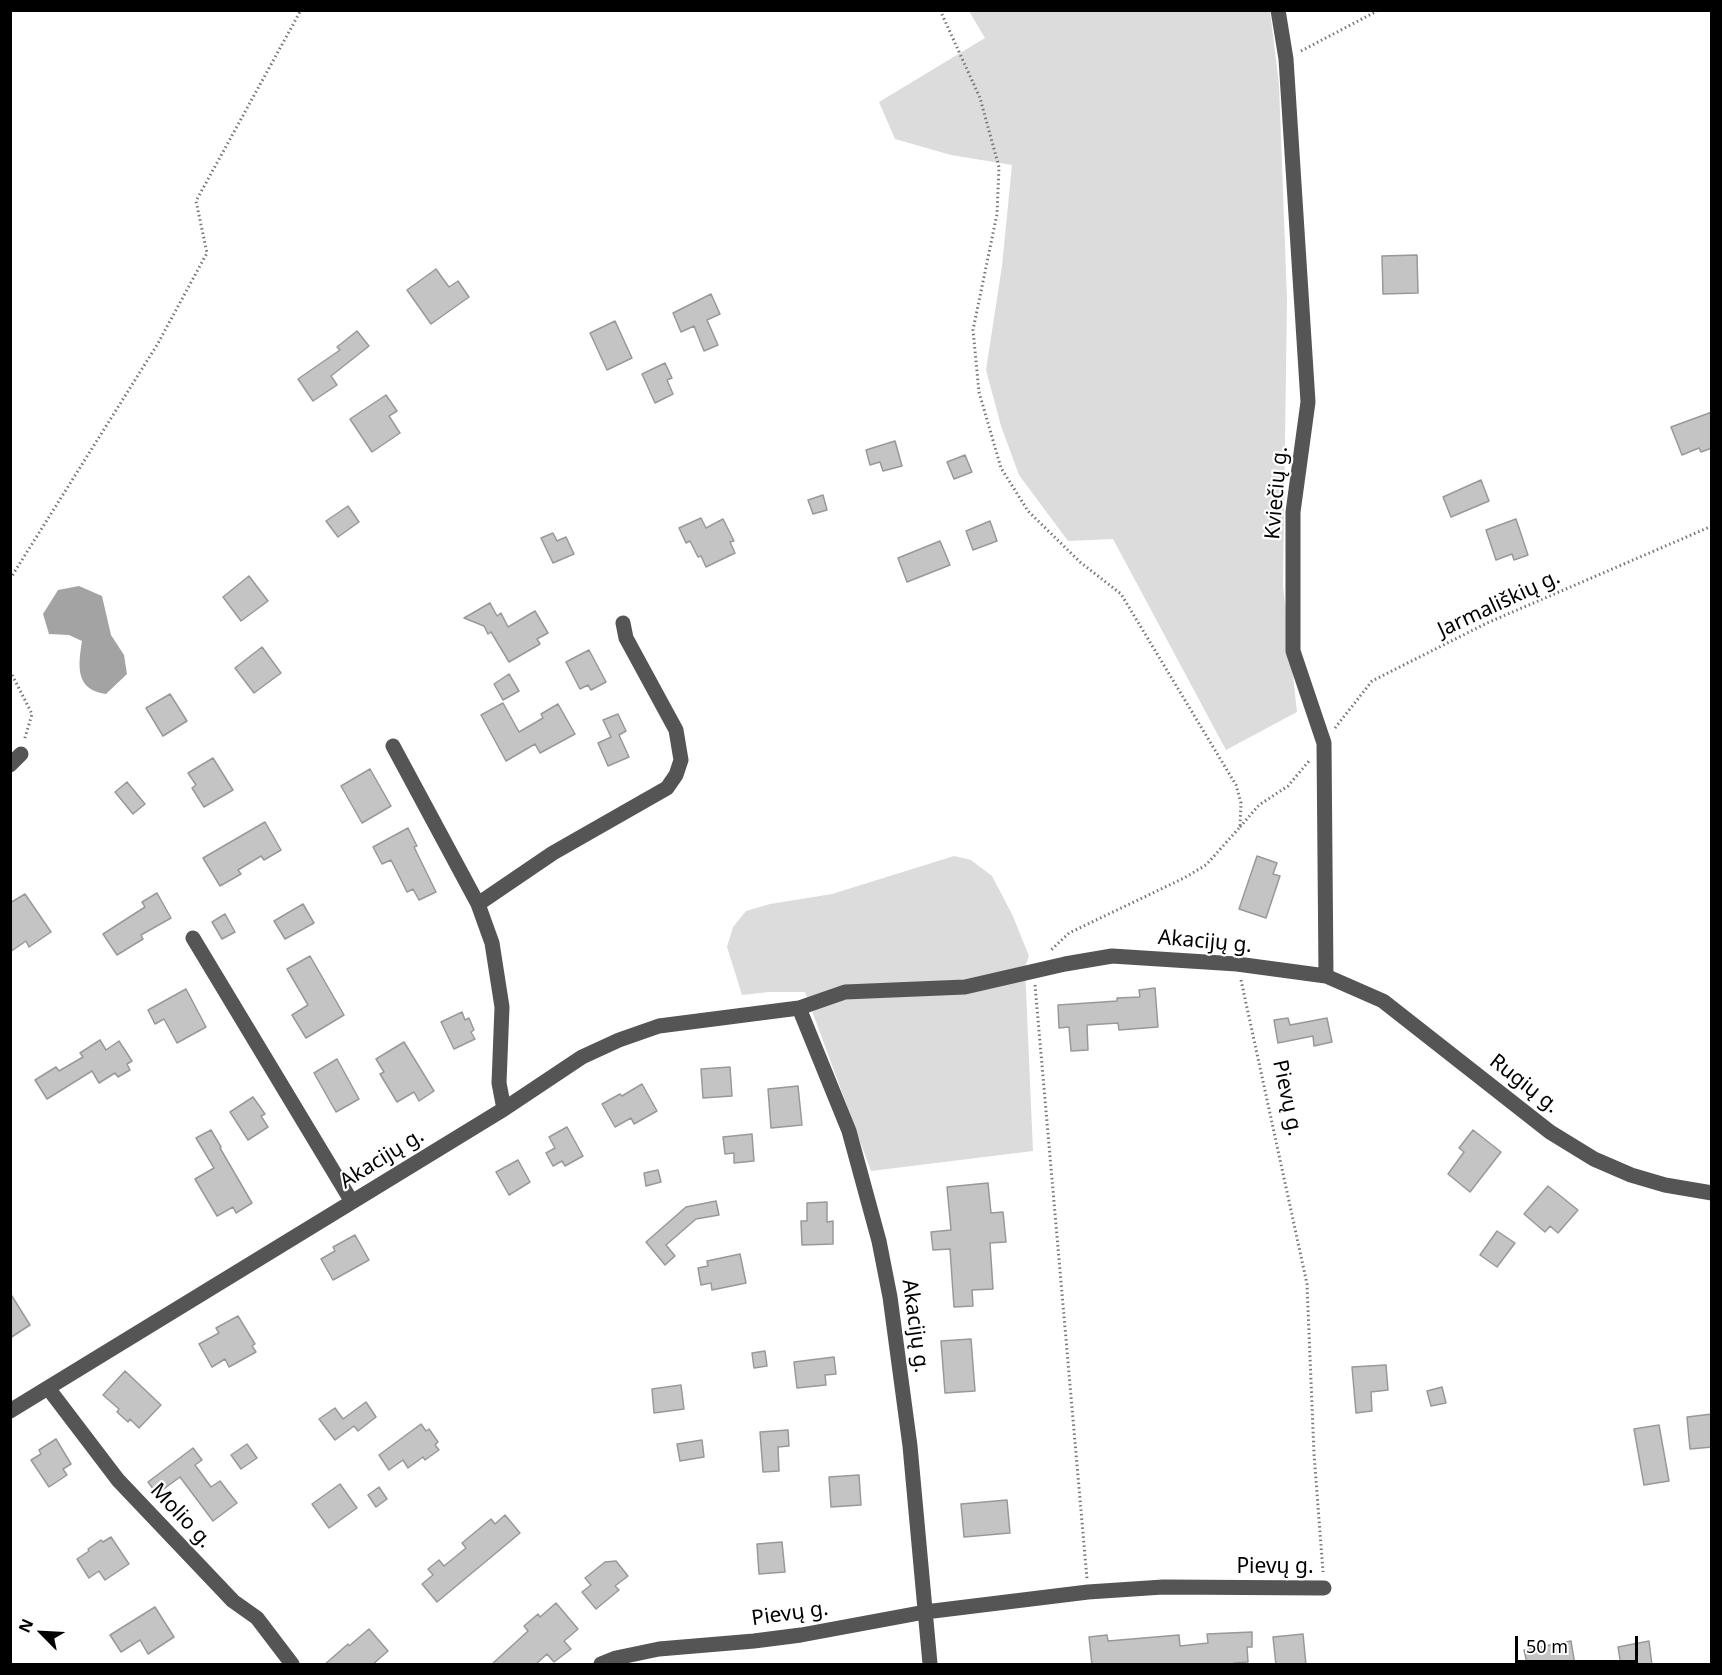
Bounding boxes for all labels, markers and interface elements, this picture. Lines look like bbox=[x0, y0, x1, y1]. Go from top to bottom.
street label: Kviečių g. bbox=[1260, 445, 1294, 541]
street label: Jarmališkių g. bbox=[1434, 565, 1564, 643]
street label: Akacijų g. bbox=[1157, 925, 1253, 959]
street label: Rugių g. bbox=[1484, 1049, 1564, 1119]
street label: Pievų g. bbox=[1267, 1058, 1307, 1138]
street label: Akacijų g. bbox=[335, 1123, 429, 1195]
street label: Akacijų g. bbox=[896, 1278, 934, 1374]
street label: Molio g. bbox=[145, 1478, 217, 1554]
street label: Pievų g. bbox=[1236, 1554, 1314, 1580]
street label: Pievų g. bbox=[750, 1596, 830, 1632]
north arrow bbox=[12, 1603, 72, 1663]
text: N bbox=[13, 1615, 38, 1636]
scale bar bbox=[1518, 1624, 1641, 1662]
text: 50 m bbox=[1526, 1634, 1568, 1658]

